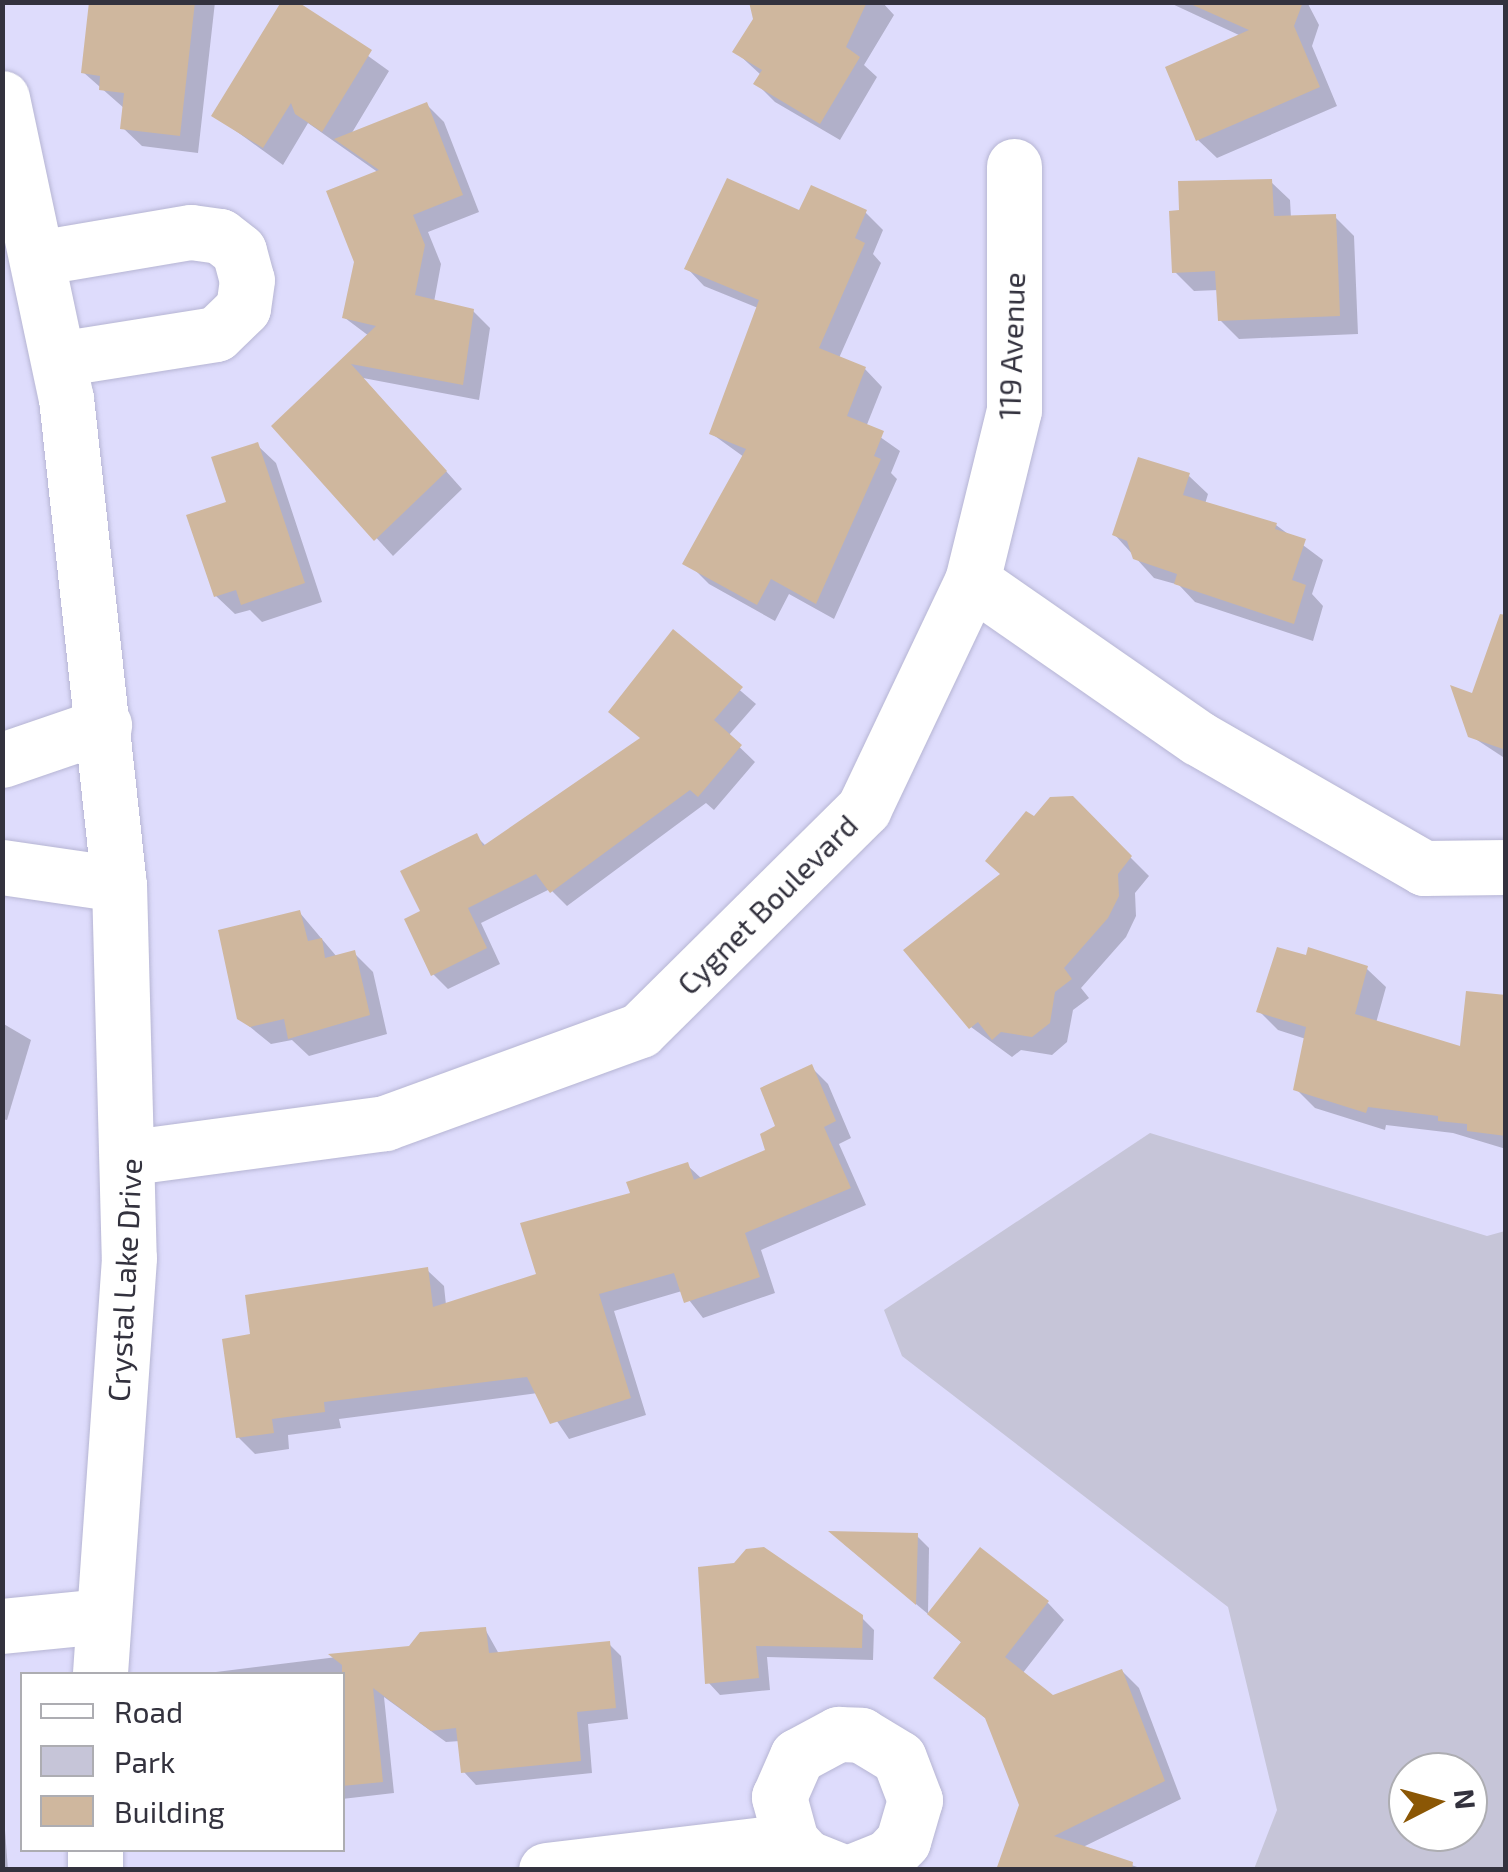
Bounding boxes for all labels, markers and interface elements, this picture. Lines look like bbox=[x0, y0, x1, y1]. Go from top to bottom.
street label: 119 Avenue bbox=[990, 271, 1032, 421]
street label: Cygnet Boulevard bbox=[670, 807, 864, 1001]
street label: Crystal Lake Drive bbox=[100, 1157, 148, 1403]
legend bbox=[20, 1672, 345, 1852]
text: Road bbox=[114, 1693, 183, 1729]
text: Park bbox=[114, 1743, 175, 1779]
north arrow bbox=[1388, 1752, 1488, 1852]
text: N bbox=[1448, 1787, 1484, 1811]
text: Building bbox=[114, 1793, 225, 1829]

